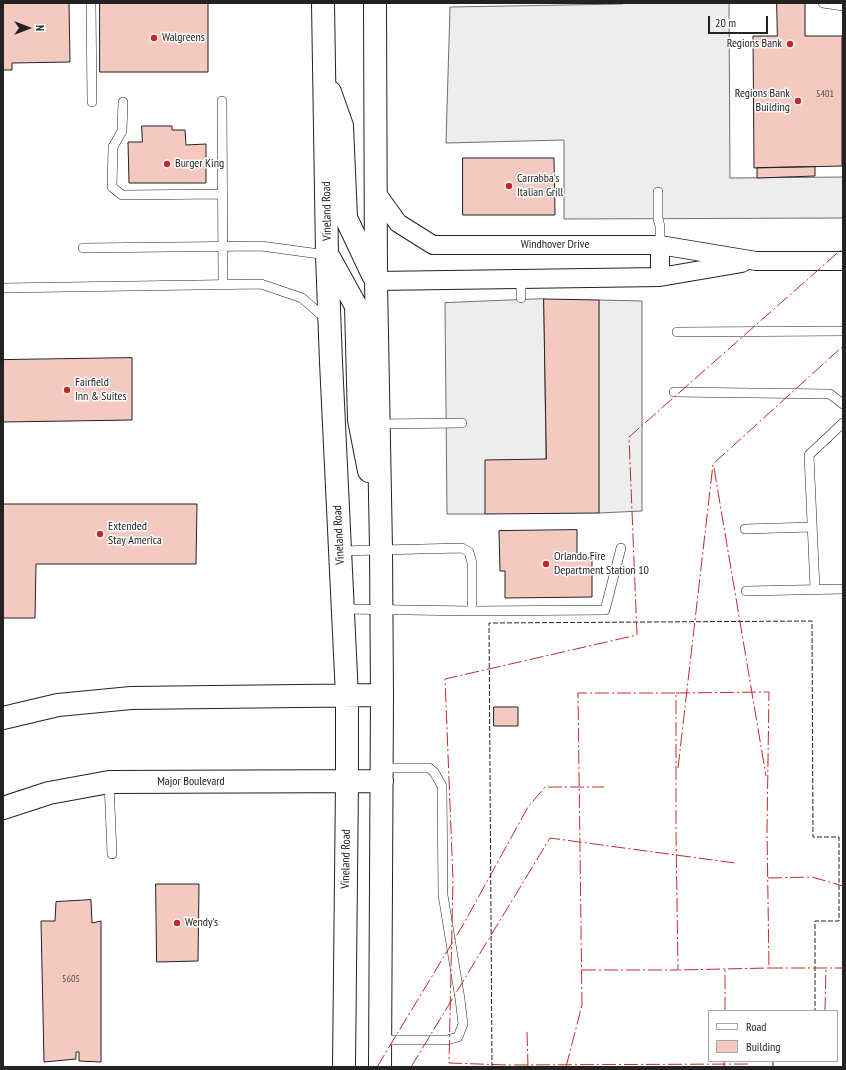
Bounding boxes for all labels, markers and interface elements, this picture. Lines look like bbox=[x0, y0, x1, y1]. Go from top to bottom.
north arrow bbox=[8, 8, 48, 48]
scale bar bbox=[710, 8, 770, 34]
text: 20 m bbox=[715, 15, 736, 30]
text: N bbox=[33, 25, 47, 31]
place label: Walgreens bbox=[162, 31, 205, 45]
marker: Walgreens bbox=[149, 33, 159, 43]
place label: Regions Bank bbox=[727, 37, 782, 51]
marker: Regions Bank bbox=[785, 39, 795, 49]
place label: Regions Bank Building bbox=[735, 87, 790, 115]
house number: 5401 bbox=[816, 88, 834, 100]
marker: Regions Bank Building bbox=[793, 96, 803, 106]
place label: Burger King bbox=[175, 157, 224, 171]
marker: Burger King bbox=[162, 159, 172, 169]
place label: Carrabba's Italian Grill bbox=[517, 172, 563, 200]
street label: Vineland Road bbox=[319, 181, 335, 241]
marker: Carrabba's Italian Grill bbox=[504, 181, 514, 191]
street label: Windhover Drive bbox=[521, 238, 589, 252]
place label: Fairfield Inn & Suites bbox=[75, 376, 126, 404]
marker: Fairfield Inn & Suites bbox=[62, 385, 72, 395]
street label: Vineland Road bbox=[330, 505, 348, 565]
place label: Extended Stay America bbox=[108, 520, 162, 548]
marker: Extended Stay America bbox=[95, 529, 105, 539]
place label: Orlando Fire Department Station 10 bbox=[554, 550, 649, 578]
marker: Orlando Fire Department Station 10 bbox=[541, 559, 551, 569]
street label: Major Boulevard bbox=[157, 775, 225, 789]
street label: Vineland Road bbox=[338, 829, 354, 889]
place label: Wendy's bbox=[185, 916, 218, 930]
marker: Wendy's bbox=[172, 918, 182, 928]
house number: 5605 bbox=[62, 973, 80, 985]
legend bbox=[708, 1010, 838, 1062]
text: Road bbox=[746, 1019, 766, 1034]
text: Building bbox=[746, 1039, 781, 1054]

